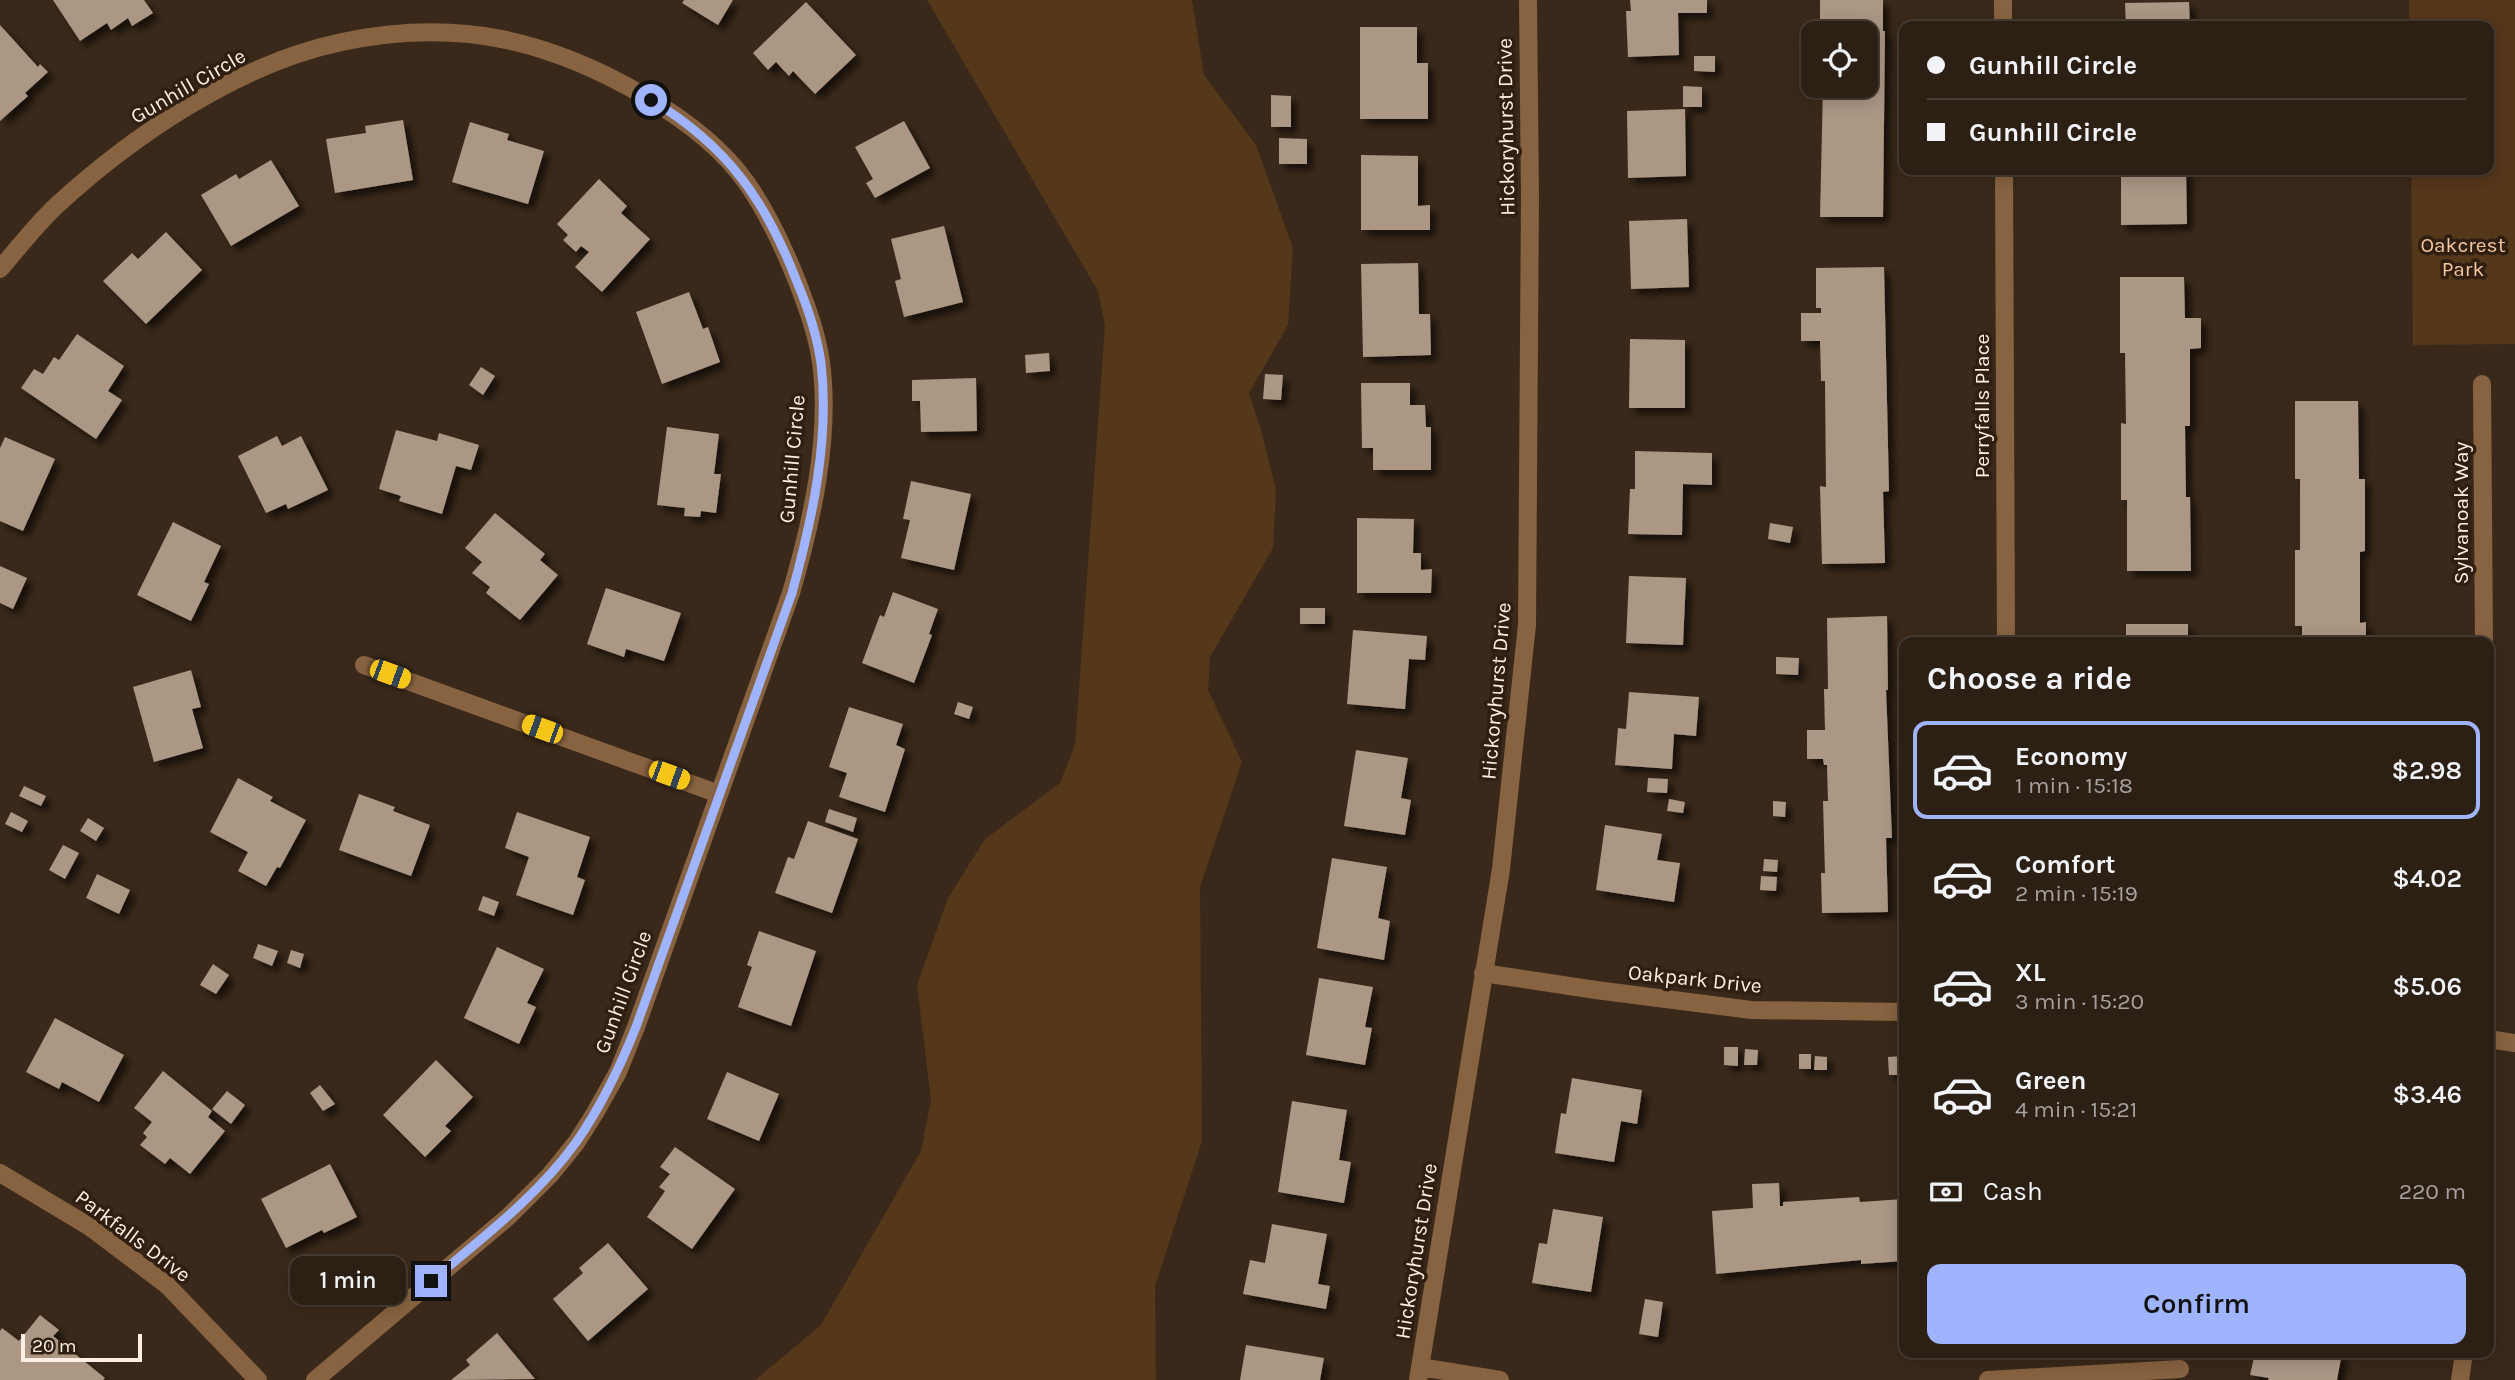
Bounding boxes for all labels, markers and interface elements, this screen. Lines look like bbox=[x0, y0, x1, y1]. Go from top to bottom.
map controls bbox=[1801, 21, 1878, 98]
button: locate bbox=[1801, 21, 1878, 98]
street label: Hickoryhurst Drive bbox=[1492, 38, 1520, 216]
street label: Gunhill Circle bbox=[126, 43, 250, 129]
text: Gunhill Circle bbox=[1969, 50, 2137, 81]
route start bbox=[635, 84, 667, 116]
text: Gunhill Circle bbox=[1969, 117, 2137, 148]
park label: Oakcrest Park bbox=[2420, 233, 2506, 281]
street label: Perryfalls Place bbox=[1970, 334, 1994, 478]
street label: Gunhill Circle bbox=[774, 394, 810, 524]
street label: Sylvanoak Way bbox=[2449, 442, 2473, 584]
street label: Hickoryhurst Drive bbox=[1476, 601, 1516, 781]
car bbox=[367, 657, 414, 691]
text: Choose a ride bbox=[1927, 660, 2132, 697]
car bbox=[519, 712, 566, 746]
icon: car bbox=[1931, 739, 1994, 802]
text: Economy bbox=[2015, 741, 2127, 772]
text: $2.98 bbox=[2391, 755, 2462, 786]
car bbox=[646, 758, 693, 792]
text: 1 min · 15:18 bbox=[2015, 772, 2133, 799]
icon: car bbox=[1931, 847, 1994, 910]
text: Comfort bbox=[2015, 849, 2116, 880]
text: $4.02 bbox=[2392, 863, 2462, 894]
text: 2 min · 15:19 bbox=[2015, 880, 2138, 907]
street label: Gunhill Circle bbox=[590, 927, 656, 1057]
icon: car bbox=[1931, 955, 1994, 1018]
text: XL bbox=[2015, 957, 2046, 988]
street label: Oakpark Drive bbox=[1627, 960, 1763, 998]
text: $5.06 bbox=[2392, 971, 2462, 1002]
text: 3 min · 15:20 bbox=[2015, 988, 2144, 1015]
icon: car bbox=[1931, 1063, 1994, 1126]
text: Green bbox=[2015, 1065, 2087, 1096]
text: $3.46 bbox=[2392, 1079, 2462, 1110]
text: 4 min · 15:21 bbox=[2015, 1096, 2137, 1123]
street label: Hickoryhurst Drive bbox=[1390, 1161, 1442, 1341]
icon: cash bbox=[1927, 1173, 1965, 1211]
text: Cash bbox=[1983, 1176, 2043, 1207]
text: 220 m bbox=[2399, 1178, 2466, 1205]
street label: Parkfalls Drive bbox=[71, 1185, 195, 1287]
callout: 1 min bbox=[291, 1256, 406, 1306]
button: Confirm bbox=[1927, 1264, 2466, 1344]
route end bbox=[415, 1265, 447, 1297]
text: 1 min bbox=[319, 1267, 377, 1294]
scale bar bbox=[21, 1331, 142, 1363]
text: 20 m bbox=[32, 1335, 77, 1357]

